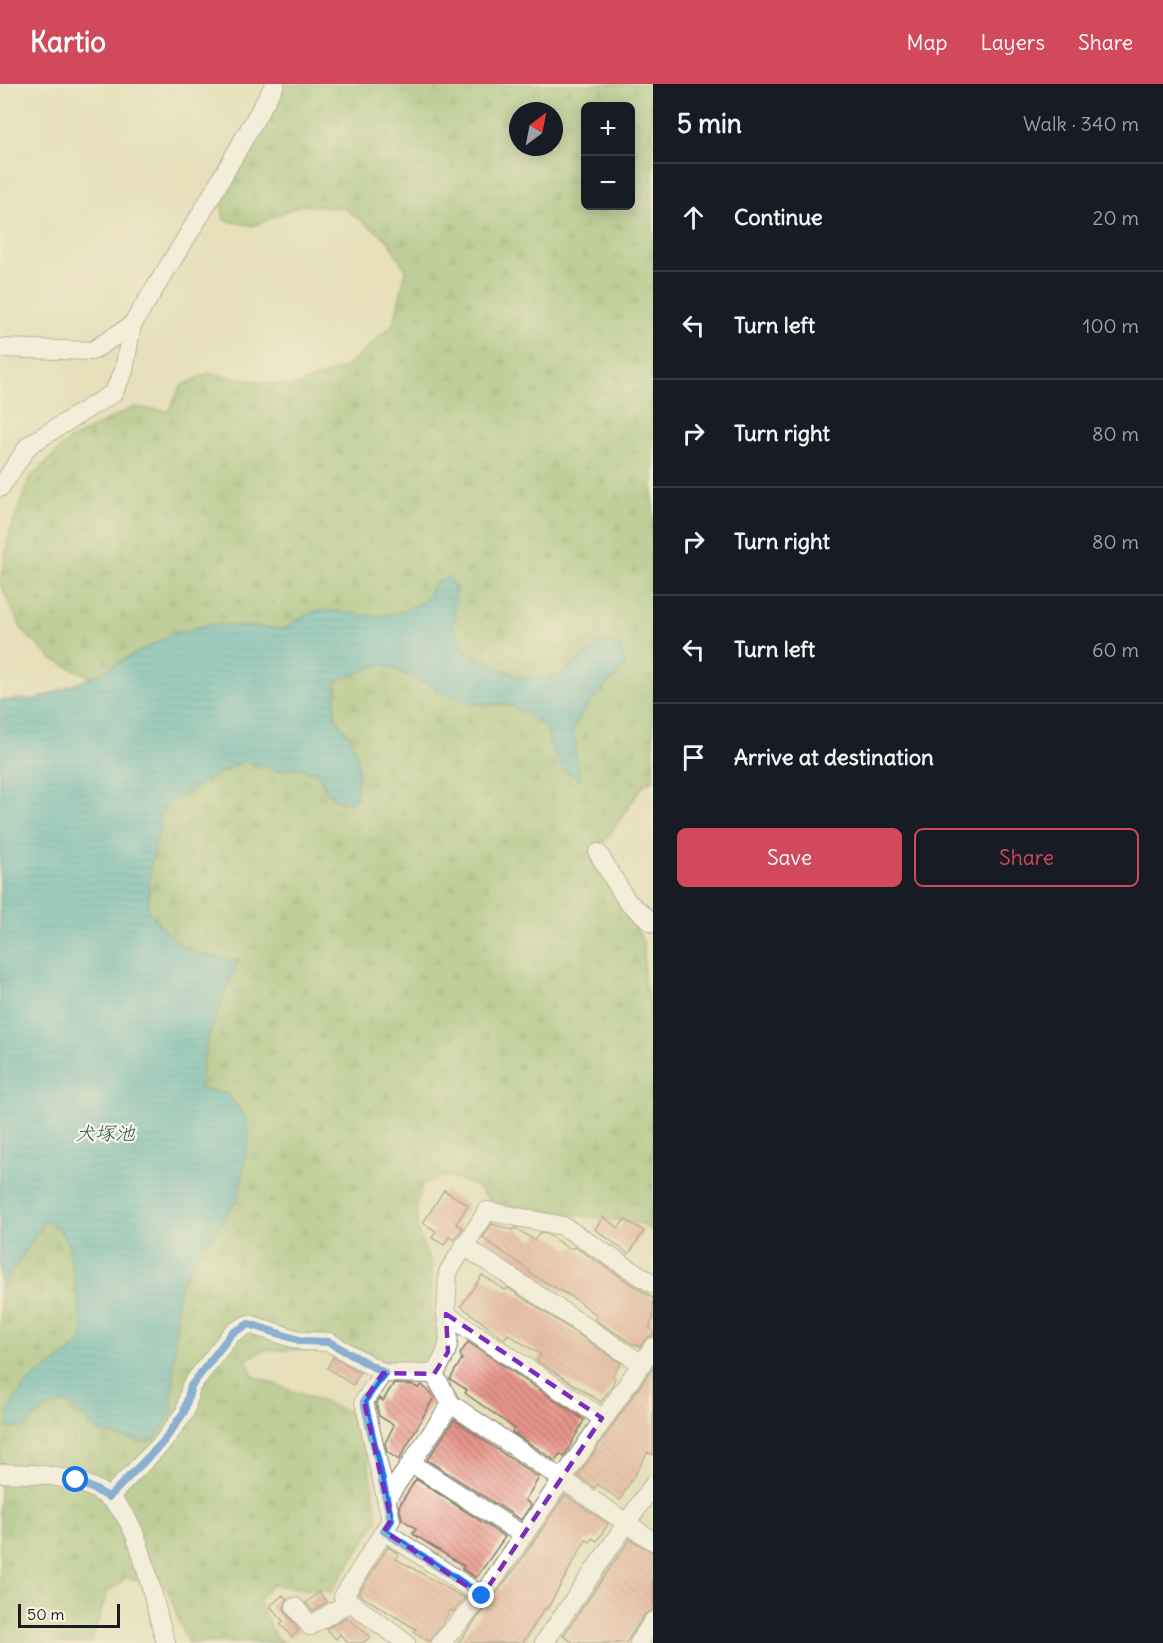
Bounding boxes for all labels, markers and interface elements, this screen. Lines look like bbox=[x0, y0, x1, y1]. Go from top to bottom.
text: Kartio bbox=[30, 24, 106, 60]
text: Map bbox=[907, 29, 947, 56]
text: Layers bbox=[980, 29, 1045, 56]
text: Share bbox=[1078, 29, 1133, 56]
north arrow bbox=[509, 102, 563, 156]
map controls bbox=[581, 102, 635, 210]
button: + bbox=[581, 102, 635, 156]
text: 5 min bbox=[677, 107, 742, 140]
text: Walk · 340 m bbox=[1023, 111, 1139, 136]
button: − bbox=[581, 156, 635, 210]
icon: ahead bbox=[677, 201, 710, 234]
text: Continue bbox=[734, 203, 823, 231]
text: 20 m bbox=[1093, 205, 1139, 230]
icon: left bbox=[677, 309, 710, 342]
text: Turn left bbox=[734, 311, 815, 339]
text: 100 m bbox=[1082, 313, 1139, 338]
icon: right bbox=[677, 417, 710, 450]
text: Turn right bbox=[734, 419, 830, 447]
text: 80 m bbox=[1092, 421, 1139, 446]
icon: right bbox=[677, 525, 710, 558]
text: Turn right bbox=[734, 527, 830, 555]
text: 80 m bbox=[1092, 529, 1139, 554]
icon: left bbox=[677, 633, 710, 666]
text: Turn left bbox=[734, 635, 815, 663]
text: 60 m bbox=[1092, 637, 1139, 662]
icon: arrive bbox=[677, 741, 710, 774]
text: Arrive at destination bbox=[734, 743, 934, 771]
button: Save bbox=[677, 828, 902, 887]
button: Share bbox=[914, 828, 1139, 887]
water label: 犬塚池 bbox=[75, 1120, 136, 1145]
route start bbox=[62, 1466, 88, 1492]
route end bbox=[468, 1582, 494, 1608]
scale bar bbox=[18, 1601, 120, 1628]
text: 50 m bbox=[27, 1604, 65, 1624]

